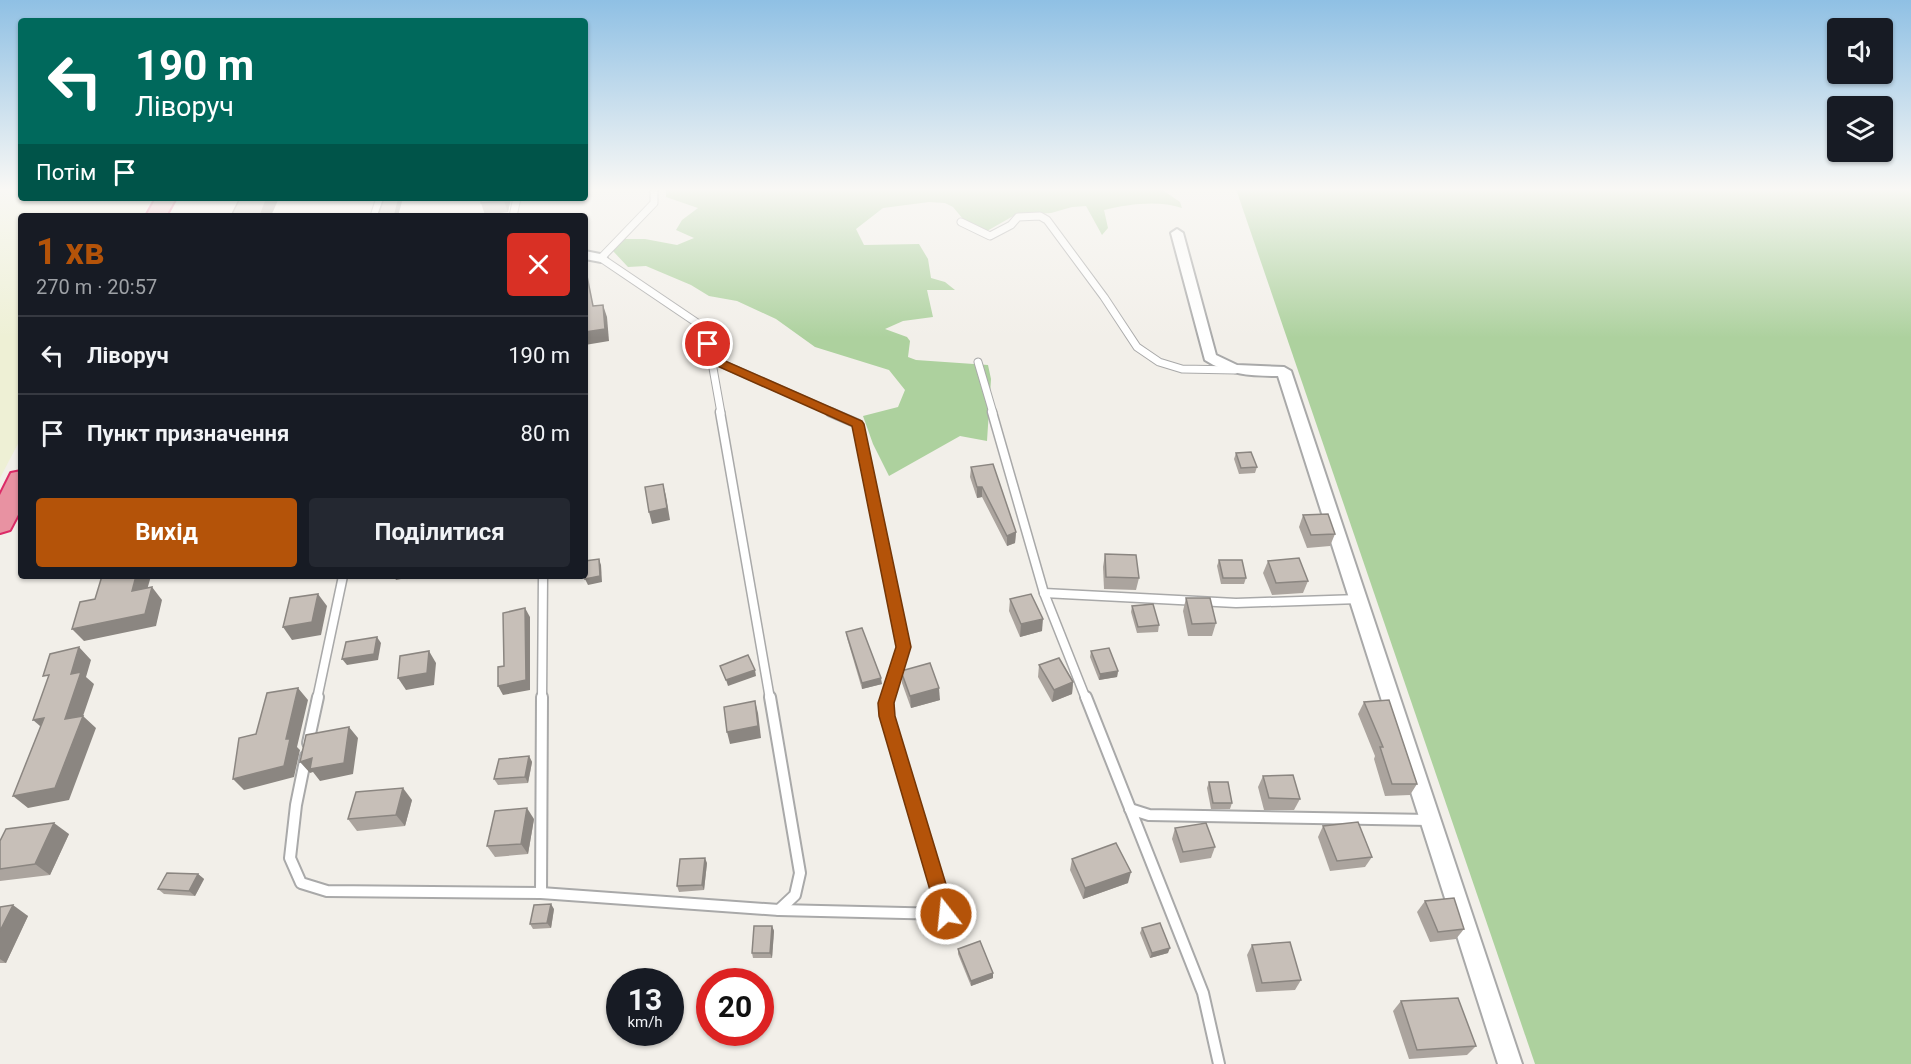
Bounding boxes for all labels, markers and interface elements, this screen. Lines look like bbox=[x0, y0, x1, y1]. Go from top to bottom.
map controls bbox=[1827, 18, 1893, 162]
button: sound bbox=[1827, 18, 1893, 84]
text: 190 m bbox=[135, 41, 254, 90]
icon: left bbox=[36, 42, 114, 120]
text: Ліворуч bbox=[135, 91, 234, 123]
button: layers bbox=[1827, 96, 1893, 162]
icon: arrive bbox=[108, 156, 141, 189]
text: Потім bbox=[36, 160, 96, 185]
text: 1 хв bbox=[36, 231, 104, 273]
button: close bbox=[507, 233, 570, 296]
text: 270 m · 20:57 bbox=[36, 275, 157, 299]
pin bbox=[682, 318, 733, 369]
icon: arrive bbox=[691, 327, 724, 360]
icon: left bbox=[36, 339, 69, 372]
text: Ліворуч bbox=[87, 343, 169, 368]
text: 190 m bbox=[508, 343, 570, 368]
icon: arrive bbox=[36, 417, 69, 450]
text: Пункт призначення bbox=[87, 421, 289, 446]
text: 80 m bbox=[521, 421, 570, 446]
button: Вихід bbox=[36, 498, 297, 567]
button: Поділитися bbox=[309, 498, 570, 567]
position arrow bbox=[914, 882, 978, 946]
speed limit sign: 20 bbox=[696, 968, 774, 1046]
text: 13 bbox=[628, 982, 662, 1017]
text: km/h bbox=[627, 1013, 663, 1031]

